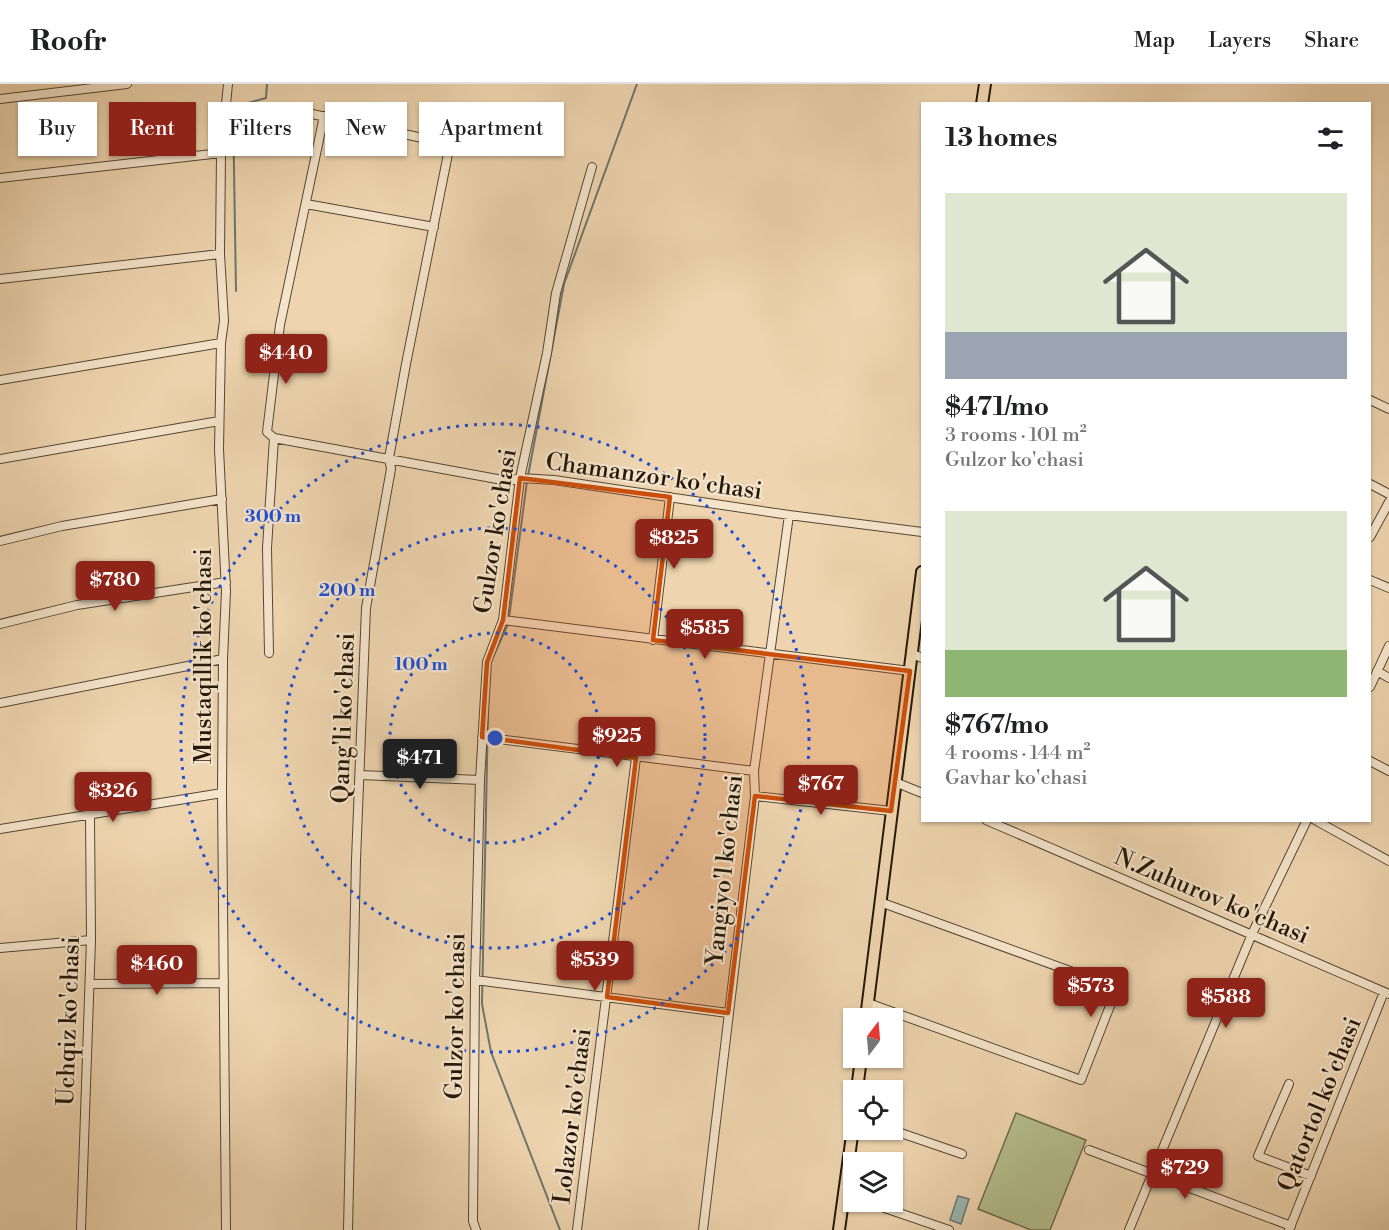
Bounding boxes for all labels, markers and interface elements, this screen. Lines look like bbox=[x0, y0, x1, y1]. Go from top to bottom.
text: Roofr bbox=[30, 24, 107, 59]
text: Map bbox=[1134, 28, 1175, 54]
text: Layers bbox=[1208, 28, 1271, 54]
text: Share bbox=[1304, 28, 1359, 54]
chip: Buy bbox=[18, 102, 97, 156]
chip: Rent bbox=[109, 102, 196, 156]
chip: Filters bbox=[208, 102, 313, 156]
chip: New bbox=[325, 102, 407, 156]
chip: Apartment bbox=[419, 102, 564, 156]
text: 13 homes bbox=[945, 122, 1057, 154]
icon: filters bbox=[1314, 122, 1347, 155]
icon: home bbox=[1092, 232, 1200, 340]
pin: $440 bbox=[250, 334, 322, 385]
text: $440 bbox=[259, 341, 313, 366]
text: $471/mo bbox=[945, 391, 1049, 423]
text: 3 rooms · 101 m² bbox=[945, 423, 1087, 448]
street label: Gulzor ko'chasi bbox=[468, 446, 524, 616]
street label: Chamanzor ko'chasi bbox=[544, 447, 764, 507]
text: Gulzor ko'chasi bbox=[945, 448, 1084, 473]
text: 300 m bbox=[245, 505, 302, 528]
pin: $825 bbox=[638, 519, 710, 570]
text: $825 bbox=[649, 526, 699, 551]
street label: Mustaqillik ko'chasi bbox=[189, 548, 219, 764]
icon: home bbox=[1092, 550, 1200, 658]
pin: $780 bbox=[79, 561, 151, 612]
text: $780 bbox=[90, 568, 140, 593]
text: 200 m bbox=[319, 579, 376, 602]
pin: $585 bbox=[669, 609, 741, 660]
text: $585 bbox=[680, 616, 730, 641]
street label: Qang'li ko'chasi bbox=[326, 632, 362, 804]
text: 100 m bbox=[394, 653, 448, 676]
text: $767/mo bbox=[945, 709, 1049, 741]
pin: $925 bbox=[581, 717, 653, 768]
text: $925 bbox=[592, 724, 642, 749]
centre of rings bbox=[485, 728, 505, 748]
pin: $471 bbox=[384, 739, 456, 790]
text: 4 rooms · 144 m² bbox=[945, 741, 1090, 766]
text: $471 bbox=[397, 746, 443, 771]
pin: $767 bbox=[785, 765, 857, 816]
text: Gavhar ko'chasi bbox=[945, 766, 1088, 791]
pin: $326 bbox=[77, 772, 149, 823]
text: $767 bbox=[798, 772, 844, 797]
street label: Yangiyo'l ko'chasi bbox=[700, 773, 750, 969]
text: $326 bbox=[88, 779, 138, 804]
street label: N.Zuhurov ko'chasi bbox=[1110, 842, 1314, 952]
street label: Gulzor ko'chasi bbox=[440, 932, 472, 1100]
street label: Uchqiz ko'chasi bbox=[51, 936, 87, 1106]
pin: $539 bbox=[559, 941, 631, 992]
pin: $460 bbox=[121, 945, 193, 996]
text: $539 bbox=[571, 948, 619, 973]
text: $460 bbox=[131, 952, 183, 977]
pin: $573 bbox=[1055, 967, 1127, 1018]
text: $573 bbox=[1067, 974, 1115, 999]
pin: $588 bbox=[1190, 978, 1262, 1029]
text: $588 bbox=[1201, 985, 1251, 1010]
north arrow bbox=[843, 1008, 903, 1068]
map controls bbox=[843, 1008, 903, 1212]
street label: Qatortol ko'chasi bbox=[1271, 1013, 1369, 1196]
street label: Lolazor ko'chasi bbox=[547, 1026, 599, 1206]
button: locate bbox=[843, 1080, 903, 1140]
pin: $729 bbox=[1149, 1149, 1221, 1200]
button: layers bbox=[843, 1152, 903, 1212]
text: $729 bbox=[1161, 1156, 1209, 1181]

